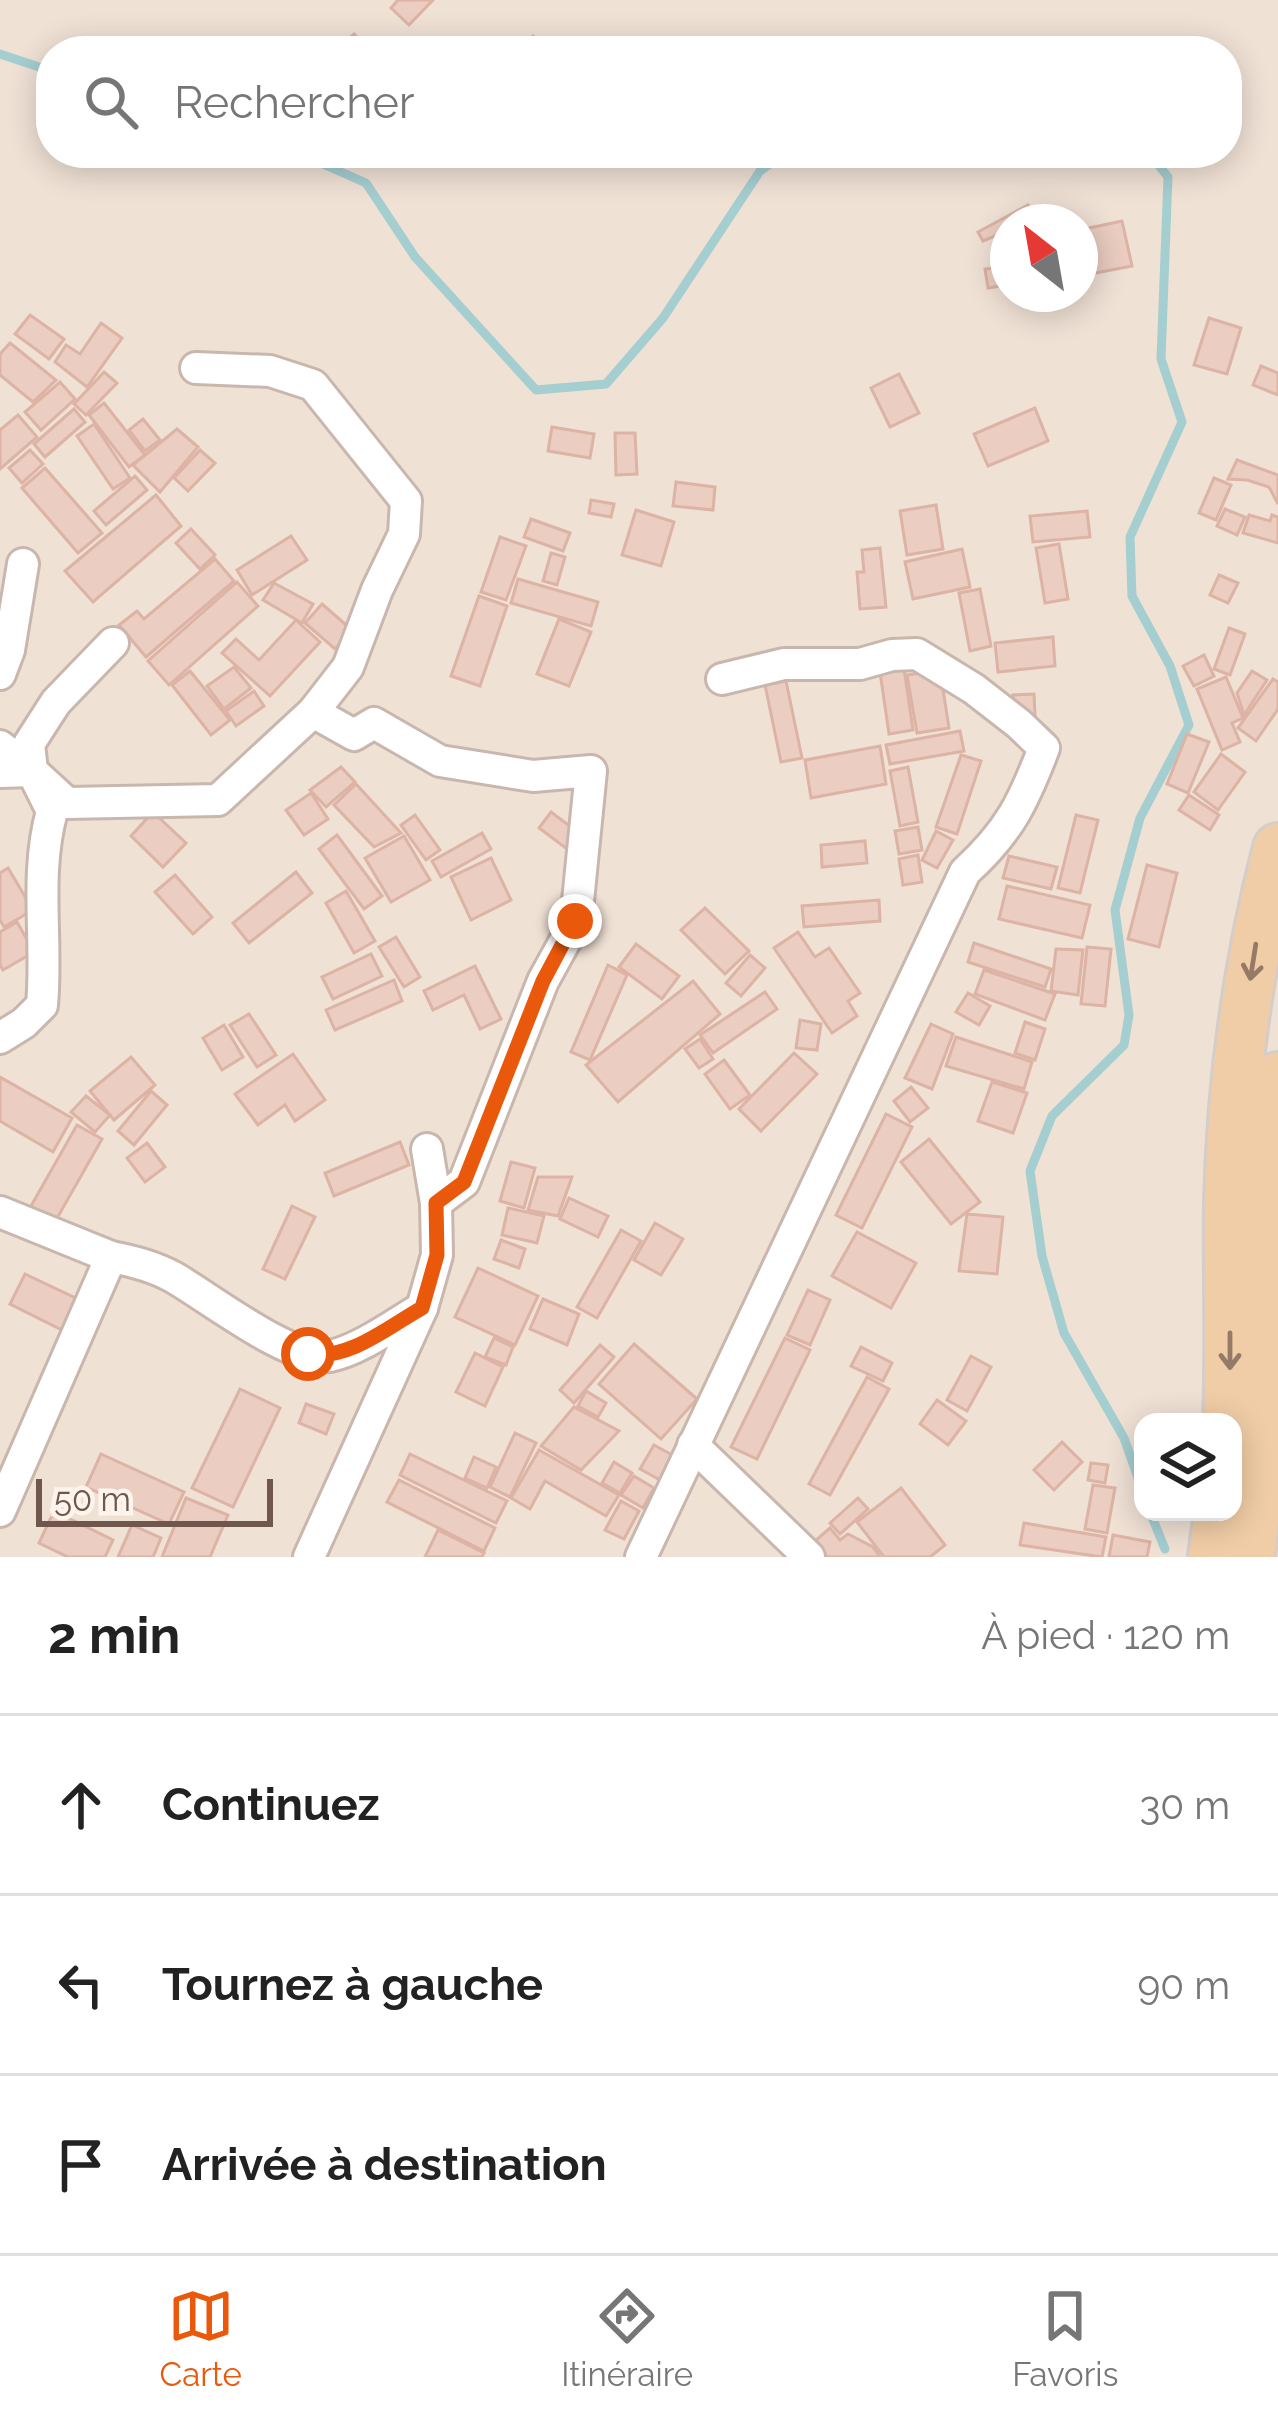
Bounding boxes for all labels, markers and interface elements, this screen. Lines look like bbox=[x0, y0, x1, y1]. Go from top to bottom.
search box bbox=[36, 36, 1242, 168]
icon: search bbox=[78, 69, 144, 135]
text: Rechercher bbox=[174, 76, 415, 129]
north arrow bbox=[990, 204, 1098, 312]
route end bbox=[548, 894, 602, 948]
one-way arrow bbox=[1241, 942, 1264, 981]
route start bbox=[281, 1327, 335, 1381]
one-way arrow bbox=[1219, 1331, 1241, 1370]
map controls bbox=[1134, 1413, 1242, 1521]
button: layers bbox=[1134, 1413, 1242, 1521]
scale bar bbox=[36, 1473, 273, 1526]
text: 50 m bbox=[54, 1480, 131, 1519]
text: 2 min bbox=[48, 1605, 180, 1665]
text: À pied · 120 m bbox=[981, 1612, 1230, 1658]
icon: ahead bbox=[48, 1772, 114, 1838]
text: Continuez bbox=[162, 1778, 380, 1831]
text: 30 m bbox=[1140, 1782, 1230, 1828]
icon: left bbox=[48, 1952, 114, 2018]
text: Tournez à gauche bbox=[162, 1958, 543, 2011]
text: 90 m bbox=[1137, 1962, 1230, 2008]
icon: arrive bbox=[48, 2132, 114, 2198]
text: Arrivée à destination bbox=[162, 2138, 607, 2191]
tab: Carte bbox=[160, 2283, 242, 2394]
tab: Itinéraire bbox=[561, 2283, 693, 2394]
tab: Favoris bbox=[1012, 2283, 1118, 2394]

